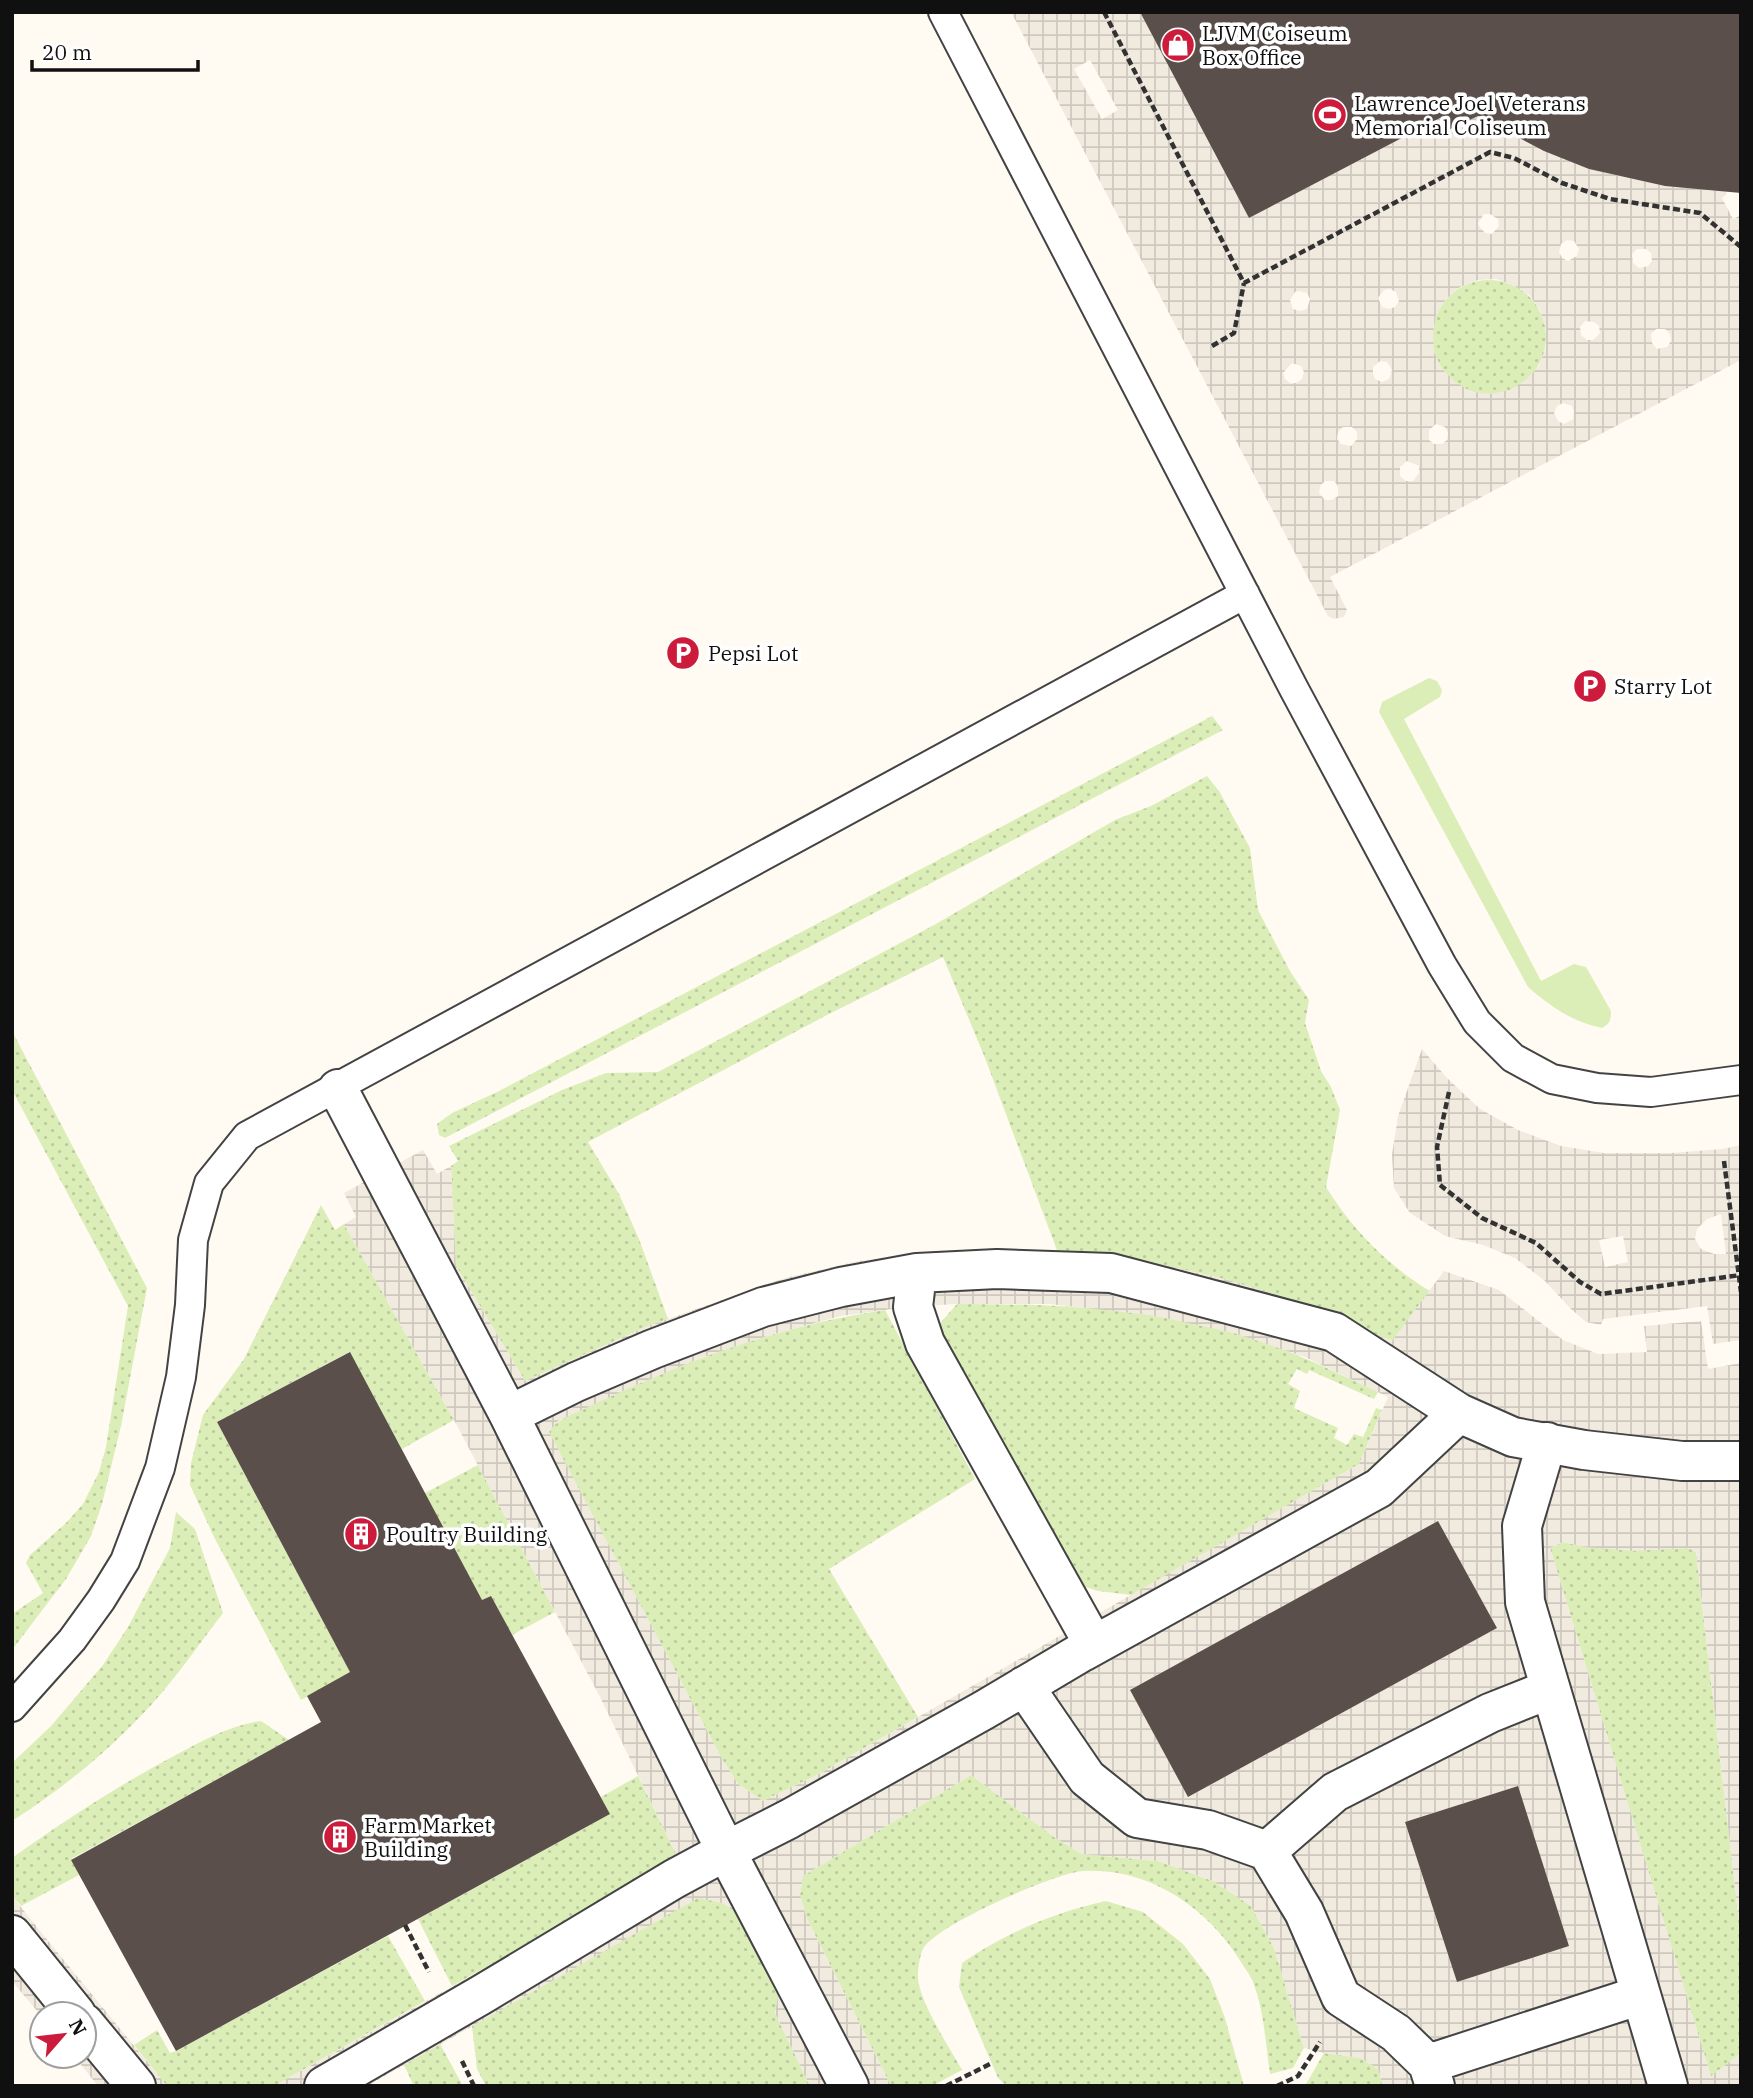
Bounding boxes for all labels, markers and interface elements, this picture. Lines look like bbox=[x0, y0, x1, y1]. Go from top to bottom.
place label: LJVM Coiseum Box Office bbox=[1202, 19, 1348, 71]
shop icon: LJVM Coiseum Box Office bbox=[1159, 26, 1197, 64]
scale bar bbox=[32, 28, 198, 72]
text: 20 m bbox=[42, 38, 92, 66]
place label: Lawrence Joel Veterans Memorial Coliseum bbox=[1354, 89, 1586, 141]
sports icon: Lawrence Joel Veterans Memorial Coliseum bbox=[1311, 96, 1349, 134]
parking icon: Pepsi Lot bbox=[664, 634, 702, 672]
place label: Pepsi Lot bbox=[708, 639, 798, 667]
parking icon: Starry Lot bbox=[1571, 667, 1609, 705]
place label: Starry Lot bbox=[1614, 672, 1712, 700]
building icon: Poultry Building bbox=[342, 1515, 380, 1553]
place label: Poultry Building bbox=[386, 1520, 548, 1548]
place label: Farm Market Building bbox=[364, 1811, 492, 1863]
building icon: Farm Market Building bbox=[321, 1818, 359, 1856]
north arrow bbox=[28, 2000, 98, 2070]
text: N bbox=[64, 2015, 92, 2039]

